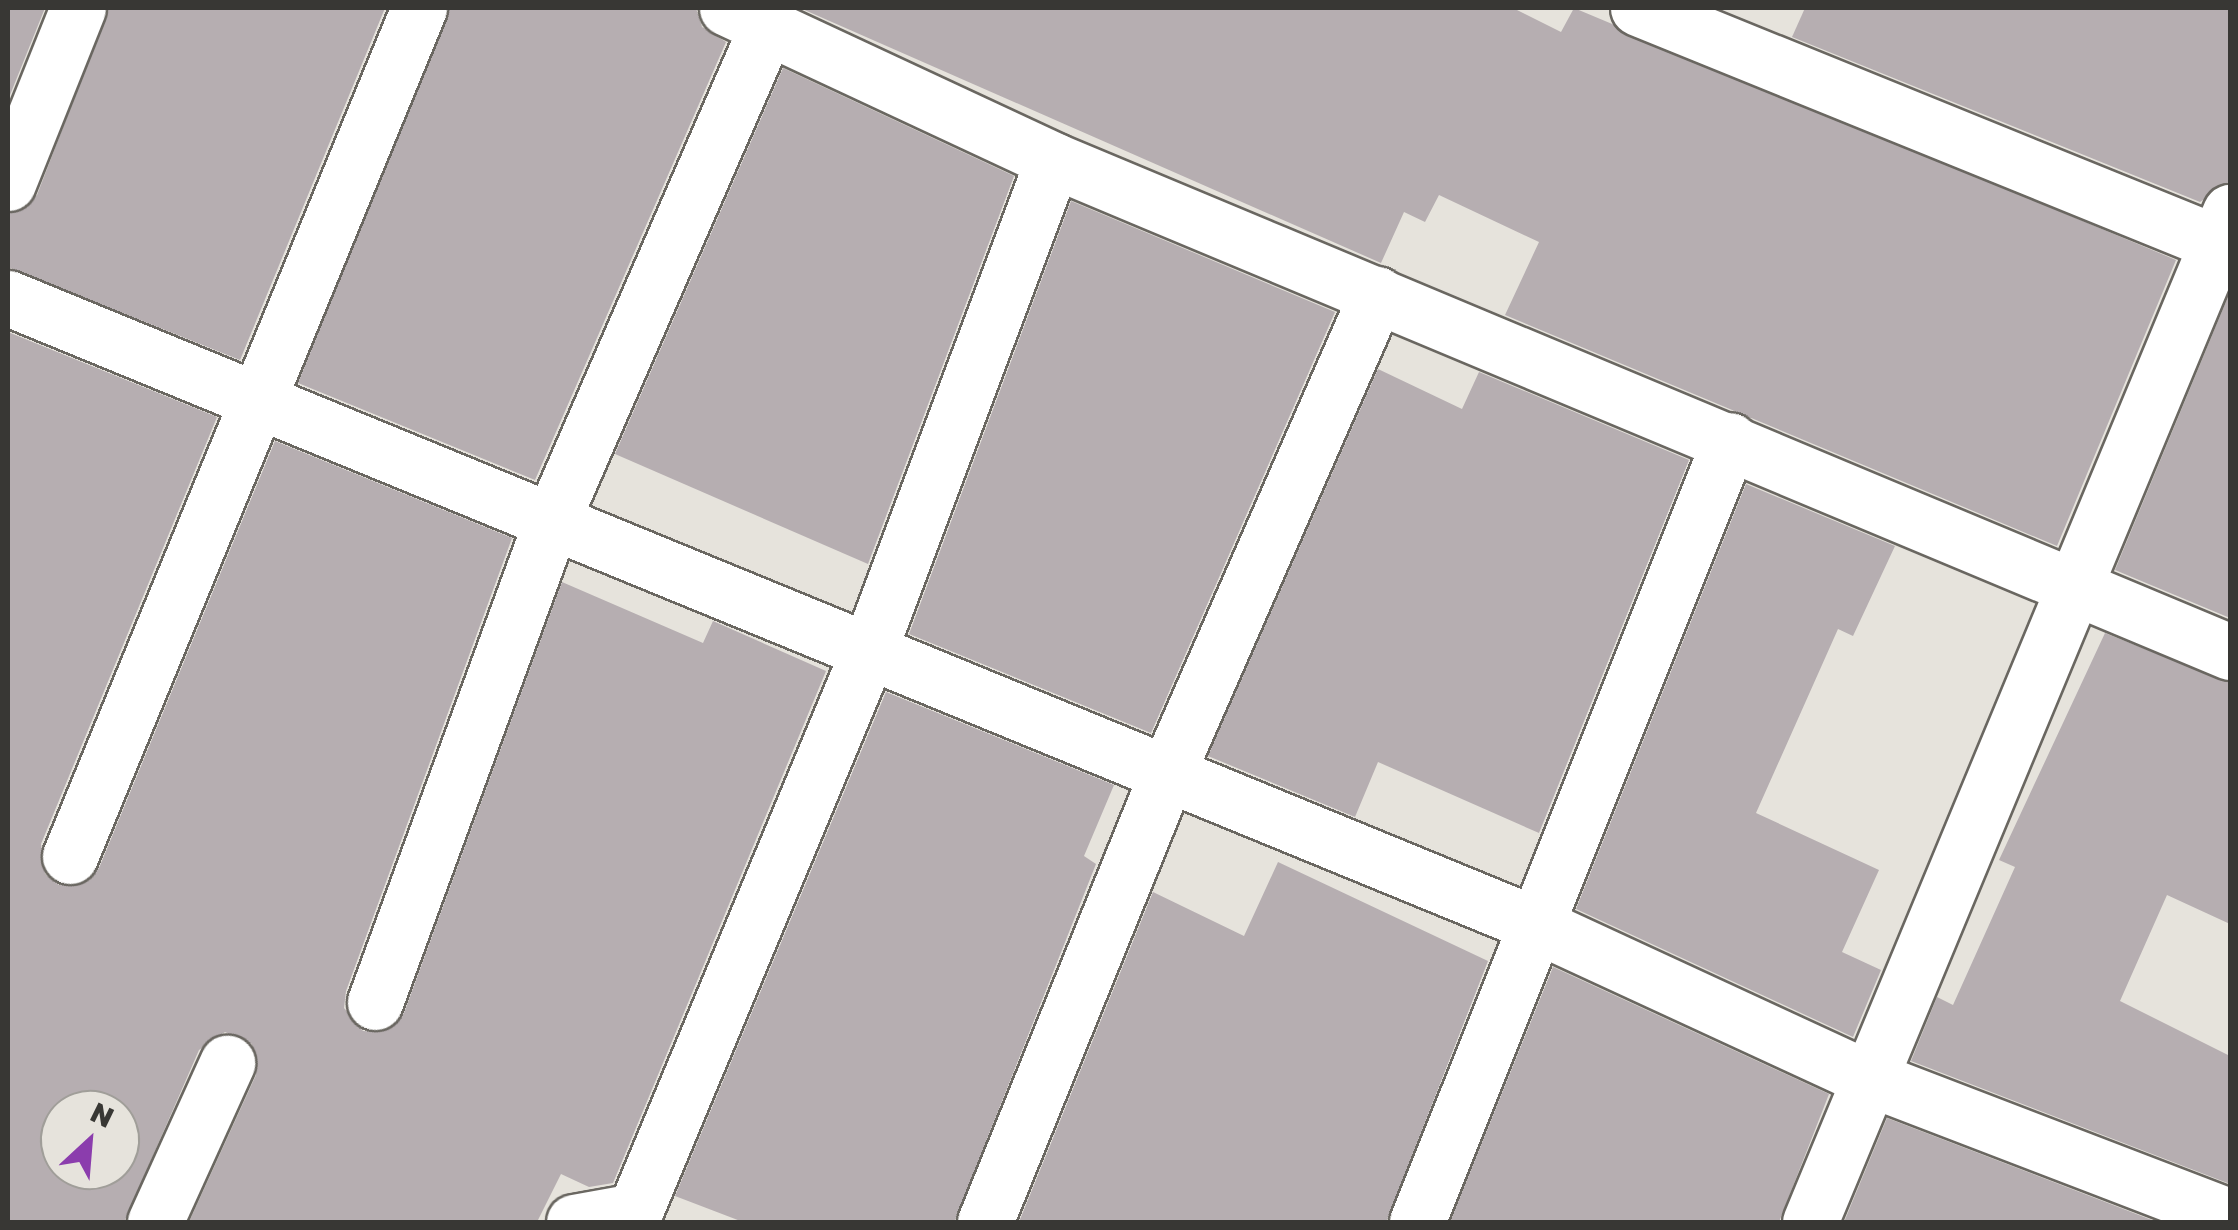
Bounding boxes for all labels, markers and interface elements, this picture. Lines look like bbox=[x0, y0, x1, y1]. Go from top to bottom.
north arrow bbox=[40, 1090, 140, 1190]
text: N bbox=[86, 1095, 119, 1134]

